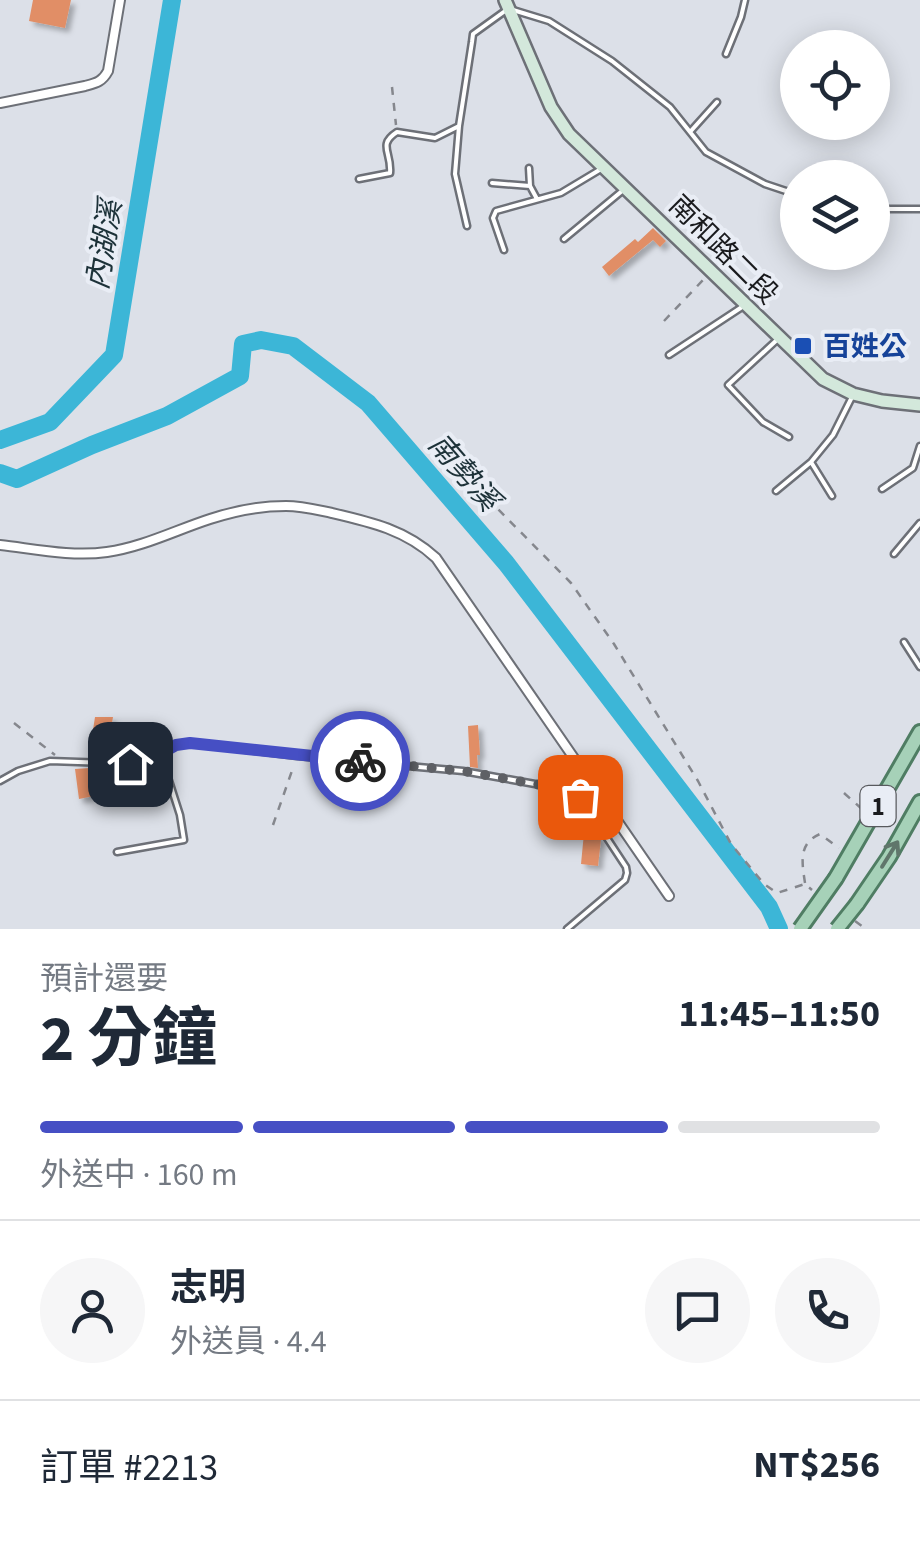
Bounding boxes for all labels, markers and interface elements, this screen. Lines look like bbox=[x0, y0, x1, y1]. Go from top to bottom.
map controls bbox=[780, 30, 890, 270]
button: locate bbox=[780, 30, 890, 140]
button: layers bbox=[780, 160, 890, 270]
street label: 南和路二段 bbox=[660, 186, 787, 313]
water label: 內湖溪 bbox=[76, 193, 133, 293]
place label: 百姓公 bbox=[823, 327, 907, 367]
marker: 百姓公 bbox=[792, 335, 814, 357]
water label: 南勢溪 bbox=[418, 424, 512, 523]
courier bbox=[310, 711, 410, 811]
pin bbox=[88, 722, 173, 807]
icon: bike bbox=[333, 734, 388, 789]
icon: home bbox=[103, 737, 158, 792]
pin bbox=[538, 755, 623, 840]
icon: bag bbox=[553, 770, 608, 825]
road number: 1 bbox=[860, 786, 896, 826]
one-way arrow bbox=[880, 840, 901, 869]
text: 預計還要 bbox=[40, 956, 168, 1002]
text: 11:45–11:50 bbox=[678, 987, 880, 1041]
text: 2 分鐘 bbox=[40, 993, 217, 1086]
text: 外送中 · 160 m bbox=[40, 1152, 237, 1198]
button: person bbox=[40, 1258, 145, 1363]
button: chat bbox=[645, 1258, 750, 1363]
button: phone bbox=[775, 1258, 880, 1363]
text: 志明 bbox=[170, 1261, 246, 1315]
text: 外送員 · 4.4 bbox=[170, 1319, 327, 1365]
text: NT$256 bbox=[753, 1438, 880, 1492]
text: 訂單 #2213 bbox=[40, 1441, 218, 1495]

